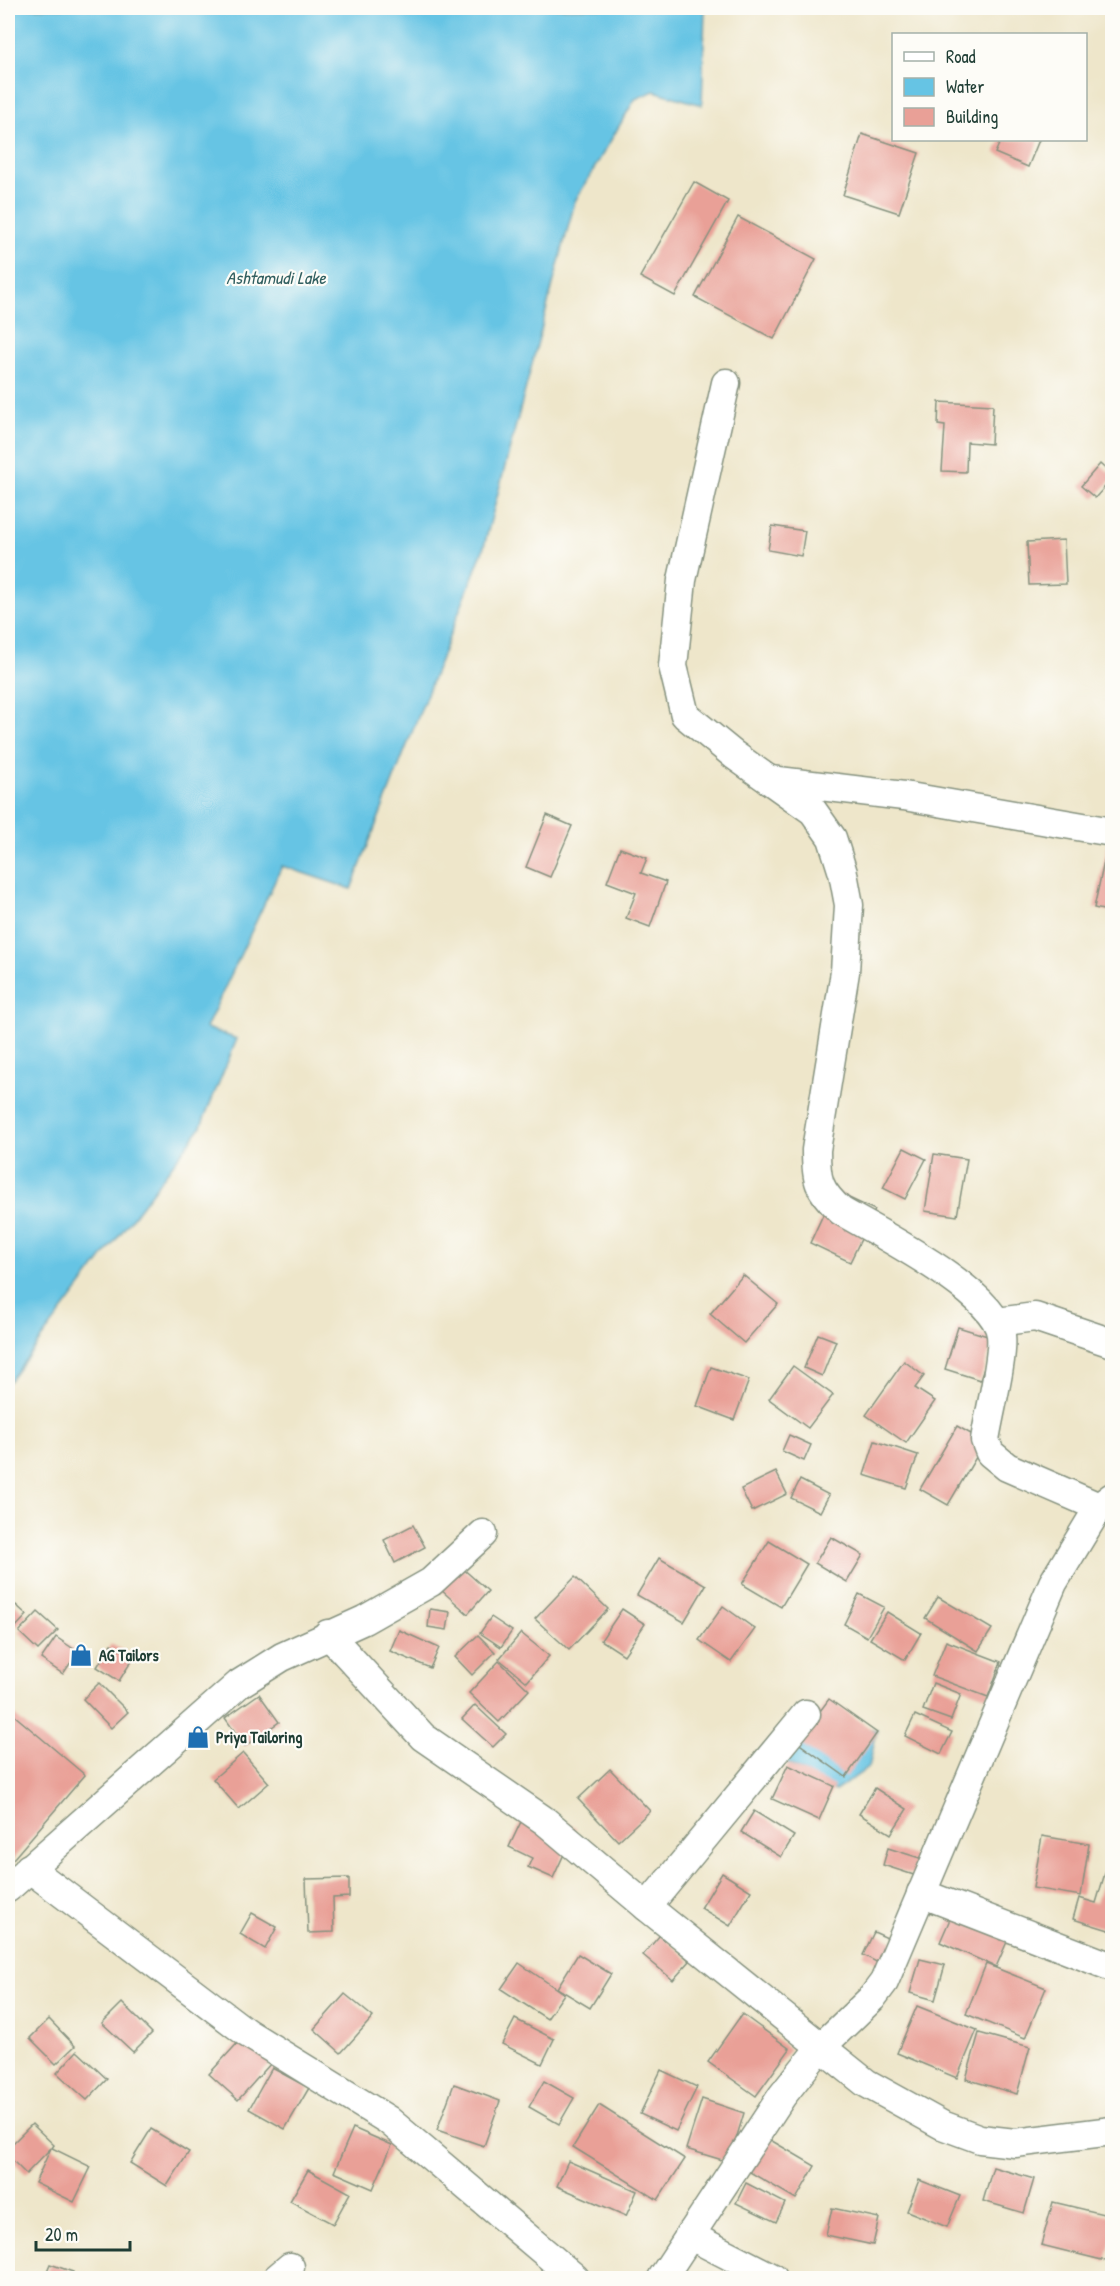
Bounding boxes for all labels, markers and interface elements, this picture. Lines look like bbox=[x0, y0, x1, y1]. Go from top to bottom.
legend bbox=[892, 33, 1087, 141]
text: Road bbox=[946, 44, 976, 69]
text: Water bbox=[946, 74, 984, 99]
text: Building bbox=[946, 104, 998, 129]
water label: Ashtamudi Lake bbox=[226, 265, 327, 290]
shop icon: AG Tailors bbox=[68, 1642, 94, 1668]
place label: AG Tailors bbox=[99, 1644, 159, 1666]
shop icon: Priya Tailoring bbox=[185, 1724, 211, 1750]
place label: Priya Tailoring bbox=[216, 1726, 302, 1749]
scale bar bbox=[36, 2214, 130, 2252]
text: 20 m bbox=[45, 2222, 78, 2247]

